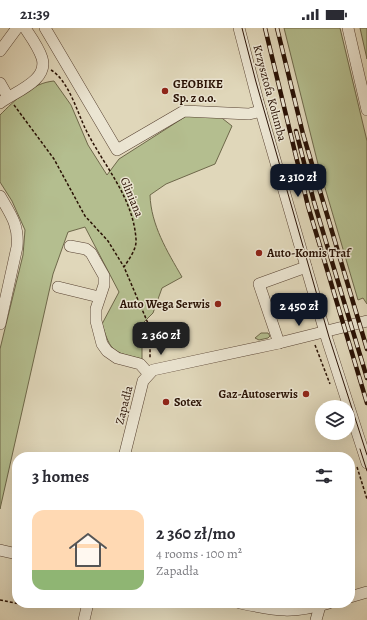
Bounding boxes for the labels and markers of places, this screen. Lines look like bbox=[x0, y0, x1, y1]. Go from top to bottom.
place label: GEOBIKE Sp. z o.o. bbox=[173, 76, 223, 106]
marker: GEOBIKE Sp. z o.o. bbox=[160, 86, 170, 96]
pin: 2 310 zł bbox=[257, 164, 339, 198]
place label: Auto-Komis Traf bbox=[266, 245, 352, 261]
marker: Auto-Komis Traf bbox=[254, 248, 264, 258]
pin: 2 450 zł bbox=[258, 293, 340, 327]
place label: Auto Wega Serwis bbox=[119, 296, 210, 312]
marker: Auto Wega Serwis bbox=[213, 299, 223, 309]
pin: 2 360 zł bbox=[120, 322, 202, 356]
place label: Gaz-Autoserwis bbox=[219, 386, 298, 402]
marker: Gaz-Autoserwis bbox=[301, 389, 311, 399]
place label: Sotex bbox=[174, 394, 202, 410]
marker: Sotex bbox=[161, 397, 171, 407]

